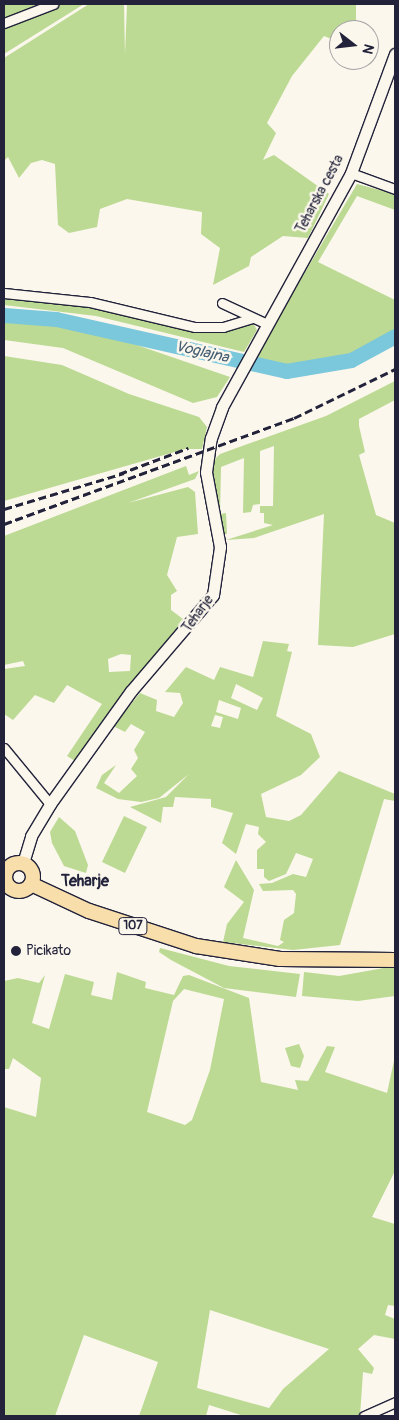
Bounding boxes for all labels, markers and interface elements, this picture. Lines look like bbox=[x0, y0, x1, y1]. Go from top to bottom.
north arrow bbox=[329, 20, 379, 70]
text: N bbox=[358, 42, 377, 56]
street label: Teharska cesta bbox=[292, 152, 348, 236]
water label: Voglajna bbox=[174, 337, 230, 367]
street label: Teharje bbox=[179, 592, 217, 636]
district label: Teharje bbox=[61, 871, 109, 891]
road number: 107 bbox=[118, 916, 148, 936]
place label: Picikato bbox=[26, 943, 71, 959]
marker: Picikato bbox=[10, 945, 22, 957]

